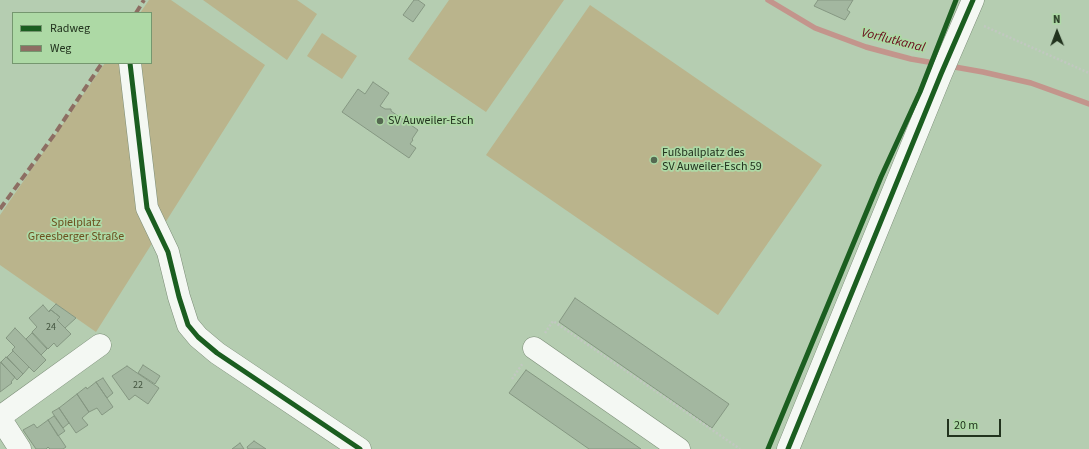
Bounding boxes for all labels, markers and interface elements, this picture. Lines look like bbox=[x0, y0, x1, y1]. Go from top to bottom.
legend bbox=[12, 12, 152, 64]
north arrow bbox=[1037, 12, 1077, 52]
text: N bbox=[1053, 12, 1061, 27]
text: Radweg bbox=[50, 20, 90, 37]
water label: Vorflutkanal bbox=[860, 26, 926, 56]
text: Weg bbox=[50, 40, 71, 57]
place label: SV Auweiler-Esch bbox=[388, 114, 473, 128]
marker: SV Auweiler-Esch bbox=[375, 116, 385, 126]
place label: Fußballplatz des SV Auweiler-Esch 59 bbox=[662, 146, 762, 174]
marker: Fußballplatz des SV Auweiler-Esch 59 bbox=[649, 155, 659, 165]
park label: Spielplatz Greesberger Straße bbox=[28, 216, 124, 244]
house number: 24 bbox=[46, 322, 56, 334]
house number: 22 bbox=[133, 380, 143, 392]
scale bar bbox=[949, 411, 1003, 437]
text: 20 m bbox=[954, 417, 978, 434]

